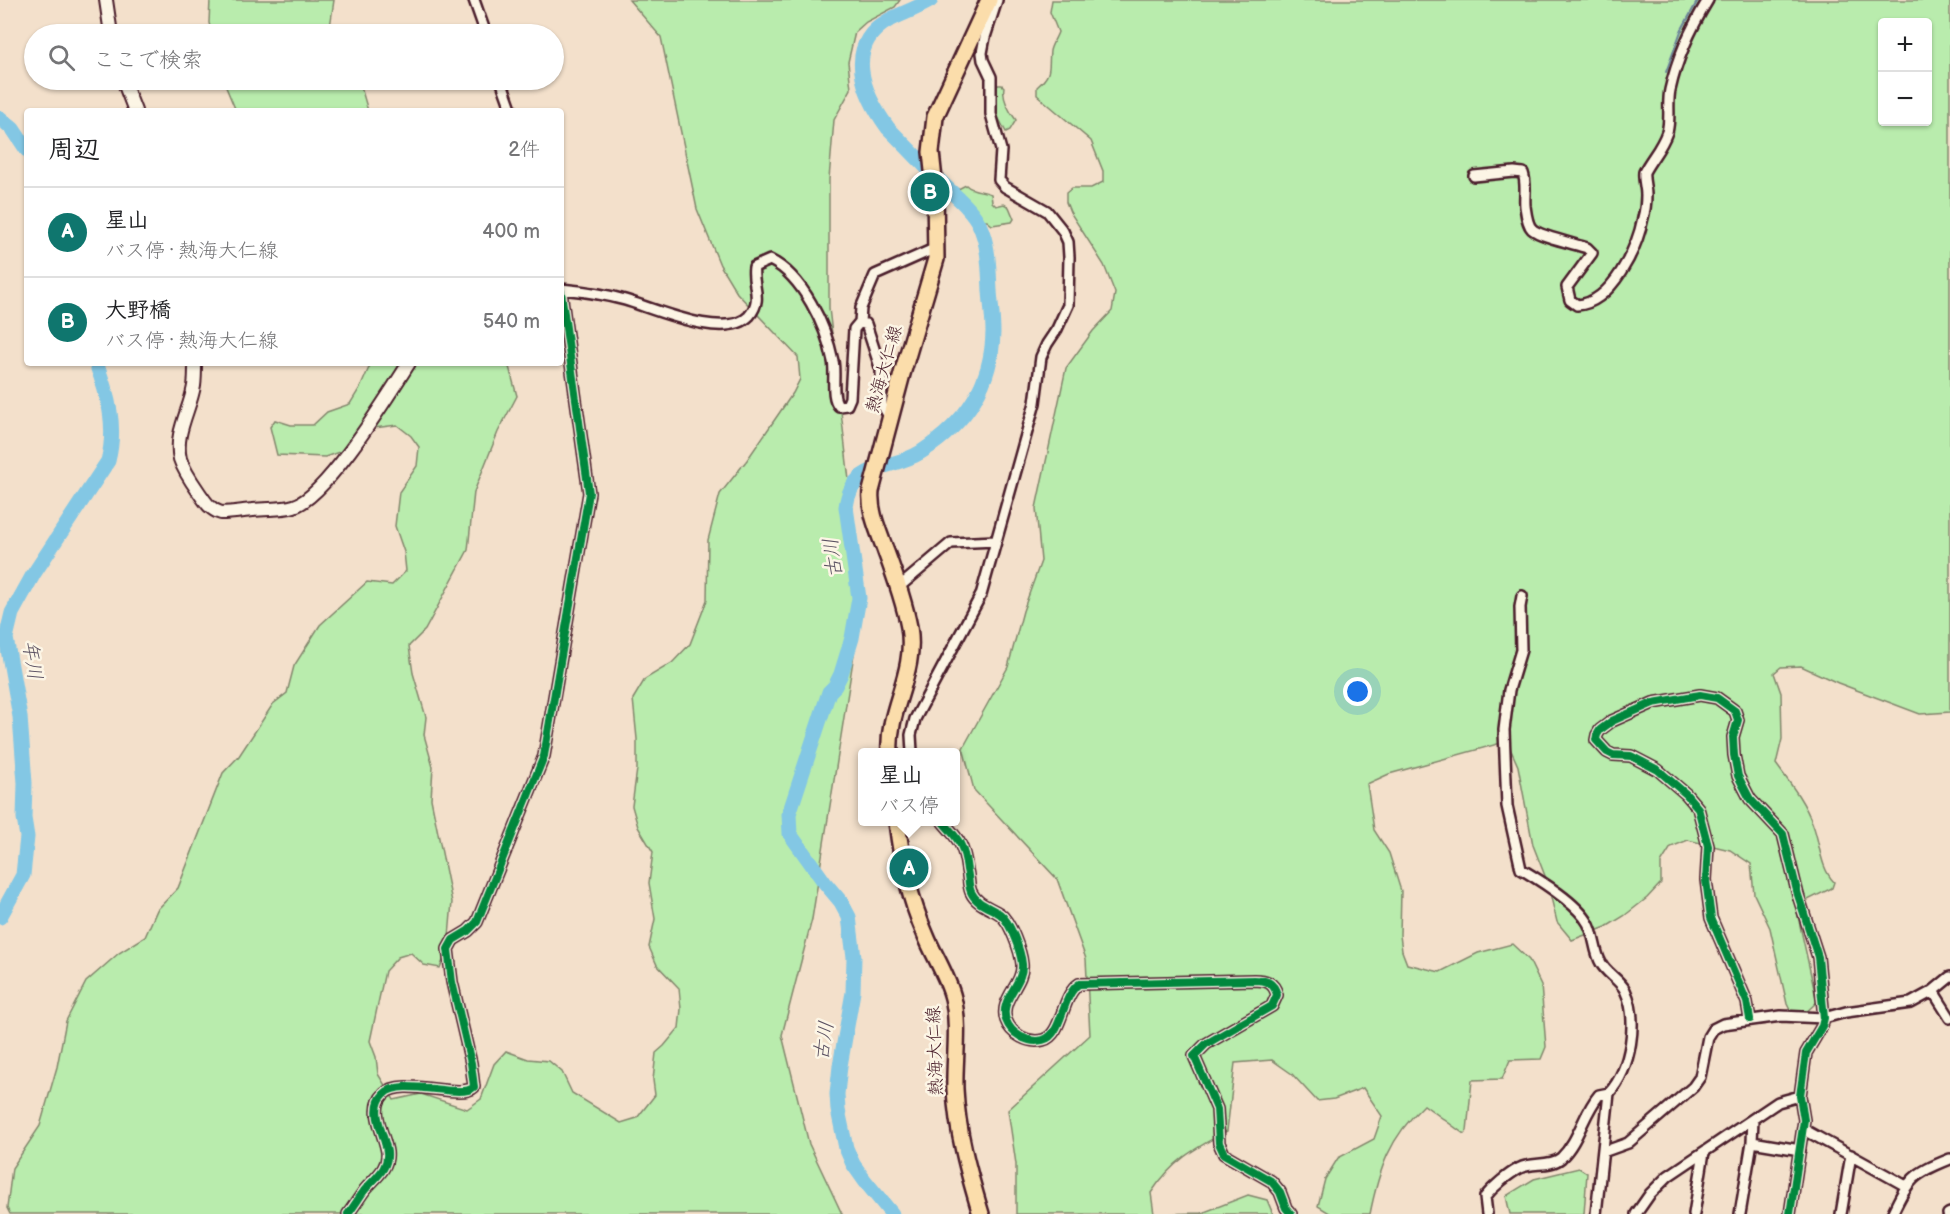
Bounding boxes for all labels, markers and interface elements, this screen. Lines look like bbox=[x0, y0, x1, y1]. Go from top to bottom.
map controls bbox=[1878, 18, 1932, 126]
button: + bbox=[1878, 18, 1932, 72]
search box bbox=[24, 24, 564, 90]
icon: search bbox=[45, 41, 78, 74]
text: ここで検索 bbox=[93, 47, 203, 74]
button: − bbox=[1878, 72, 1932, 126]
text: 周辺 bbox=[48, 135, 100, 166]
text: 2件 bbox=[508, 138, 540, 162]
pin: B bbox=[910, 170, 950, 214]
text: 星山 bbox=[105, 207, 149, 234]
text: A bbox=[61, 220, 74, 244]
text: 400 m bbox=[482, 220, 540, 244]
text: バス停 · 熱海大仁線 bbox=[105, 239, 278, 263]
text: 大野橋 bbox=[105, 297, 171, 324]
text: B bbox=[60, 310, 75, 334]
text: 540 m bbox=[483, 310, 540, 334]
street label: 熱海大仁線 bbox=[862, 323, 906, 415]
text: バス停 · 熱海大仁線 bbox=[105, 329, 278, 353]
water label: 古川 bbox=[819, 537, 847, 579]
water label: 年川 bbox=[17, 638, 47, 682]
your location bbox=[1343, 677, 1372, 706]
popup bbox=[858, 748, 960, 826]
text: 星山 bbox=[879, 762, 923, 789]
text: バス停 bbox=[879, 794, 939, 818]
pin: A bbox=[890, 846, 928, 890]
street label: 熱海大仁線 bbox=[923, 1006, 947, 1096]
water label: 古川 bbox=[809, 1019, 839, 1063]

